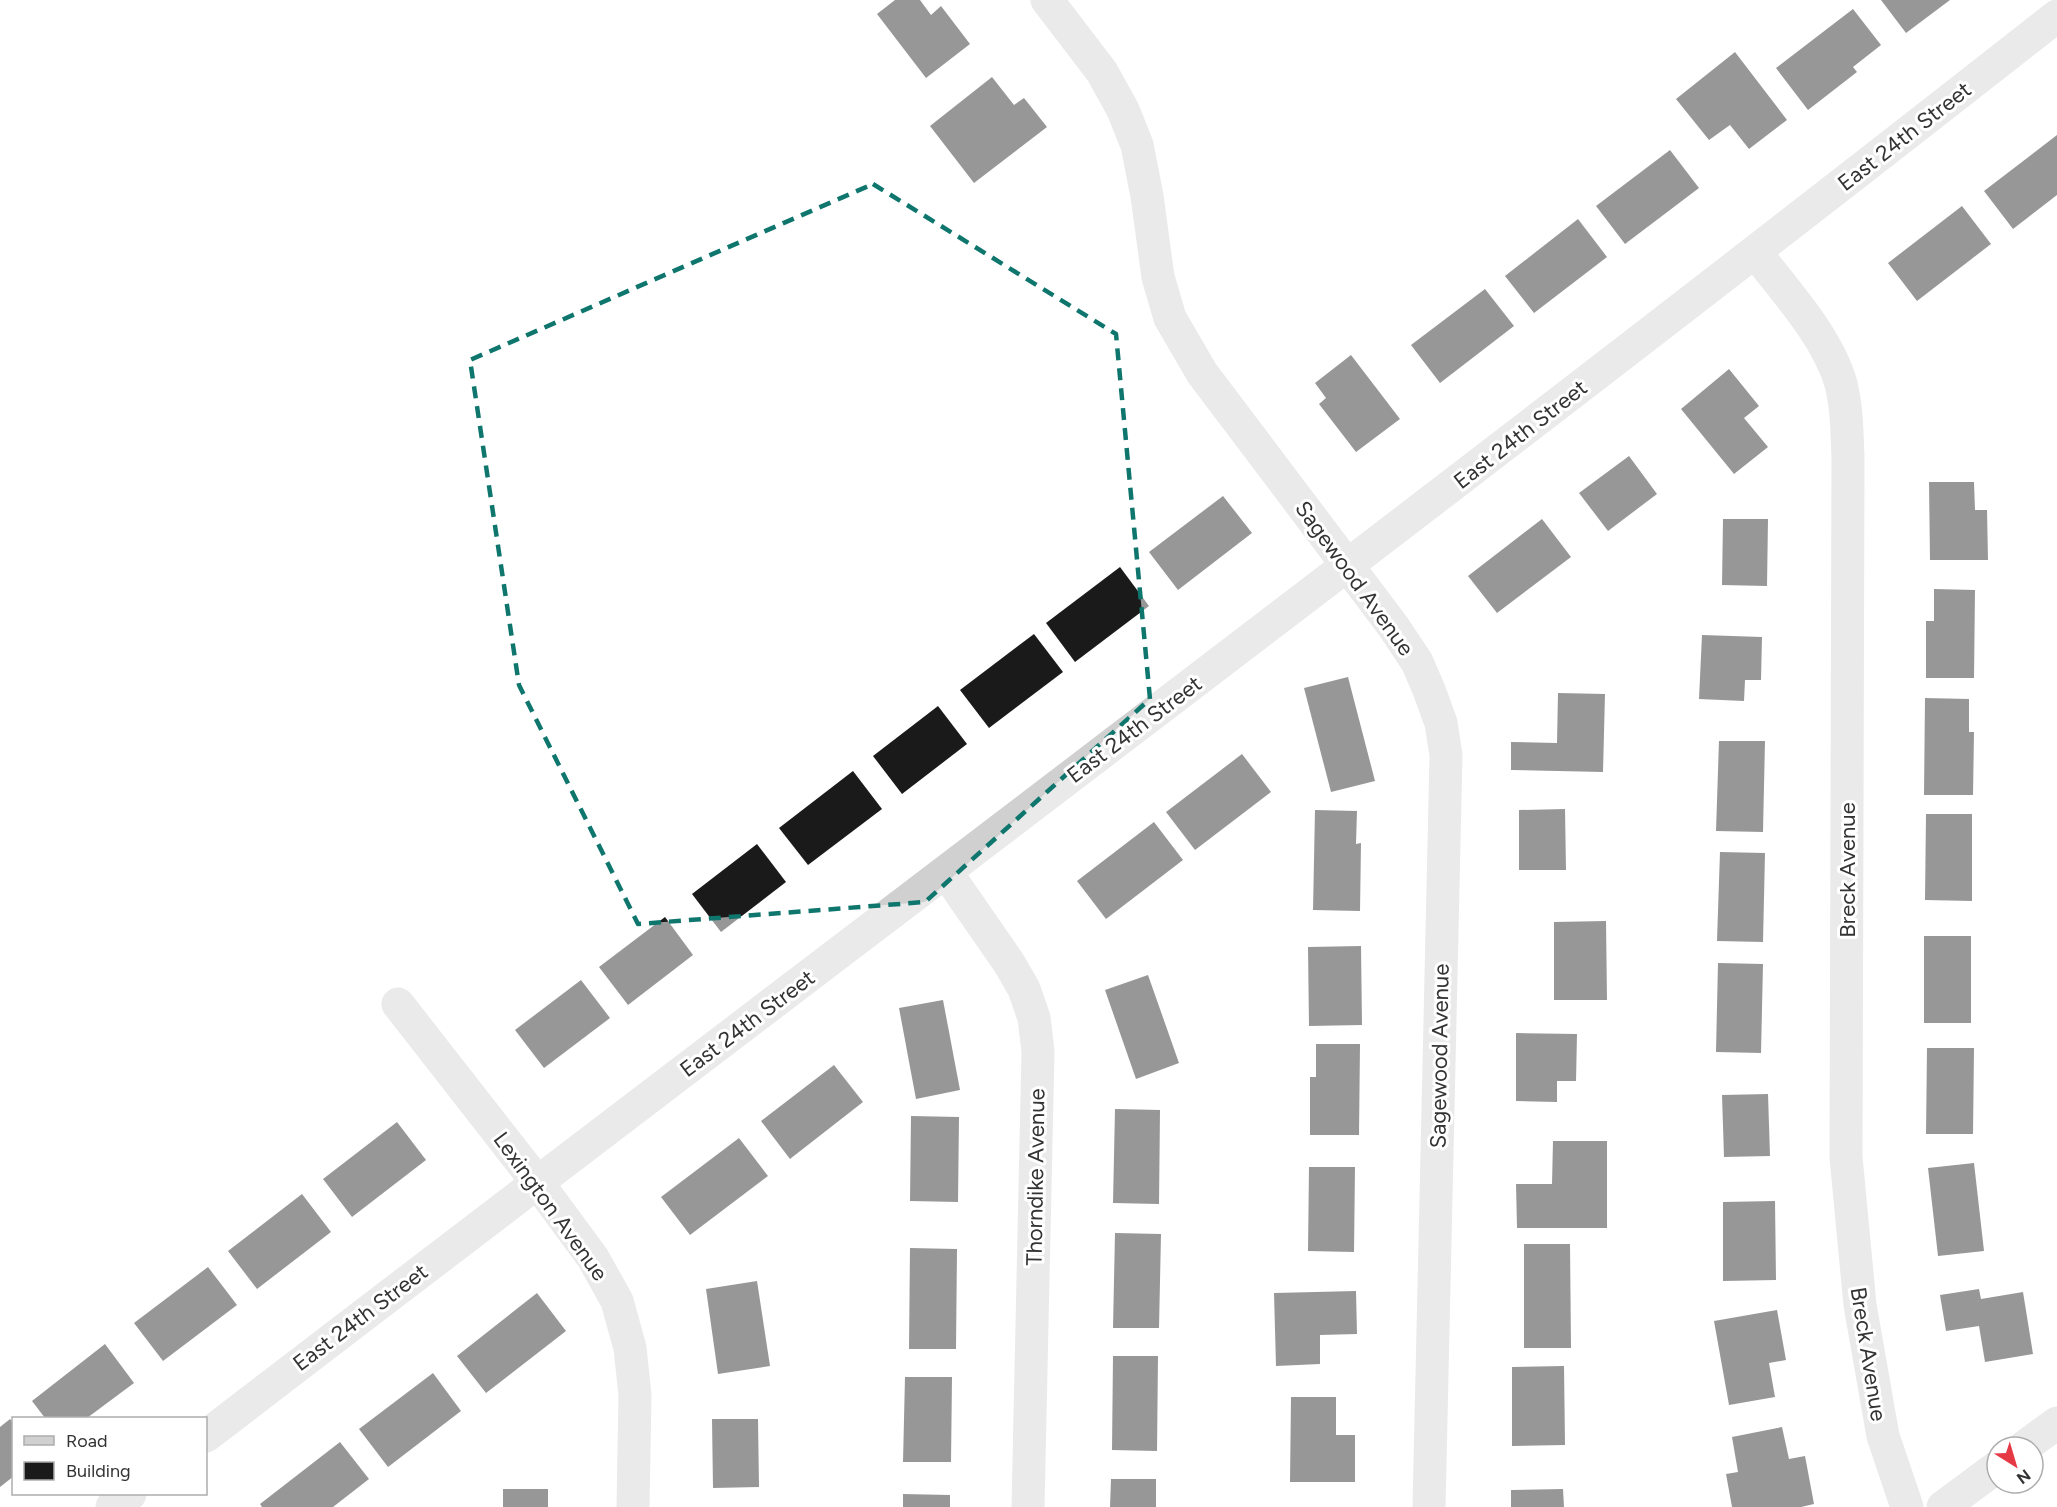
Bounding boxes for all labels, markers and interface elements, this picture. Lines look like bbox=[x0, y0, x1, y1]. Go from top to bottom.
street label: East 24th Street bbox=[1832, 76, 1976, 197]
street label: East 24th Street bbox=[1448, 374, 1592, 495]
street label: Sagewood Avenue bbox=[1289, 496, 1420, 661]
street label: East 24th Street bbox=[1062, 670, 1207, 789]
street label: Breck Avenue bbox=[1834, 802, 1861, 938]
street label: Sagewood Avenue bbox=[1424, 963, 1455, 1149]
street label: East 24th Street bbox=[675, 964, 820, 1083]
street label: Thorndike Avenue bbox=[1020, 1088, 1051, 1266]
street label: Lexington Avenue bbox=[488, 1127, 614, 1286]
street label: East 24th Street bbox=[288, 1258, 433, 1377]
street label: Breck Avenue bbox=[1845, 1285, 1892, 1423]
legend bbox=[12, 1417, 207, 1495]
text: Road bbox=[66, 1430, 107, 1452]
north arrow bbox=[1985, 1435, 2045, 1495]
text: Building bbox=[66, 1460, 131, 1482]
text: N bbox=[2013, 1465, 2034, 1488]

